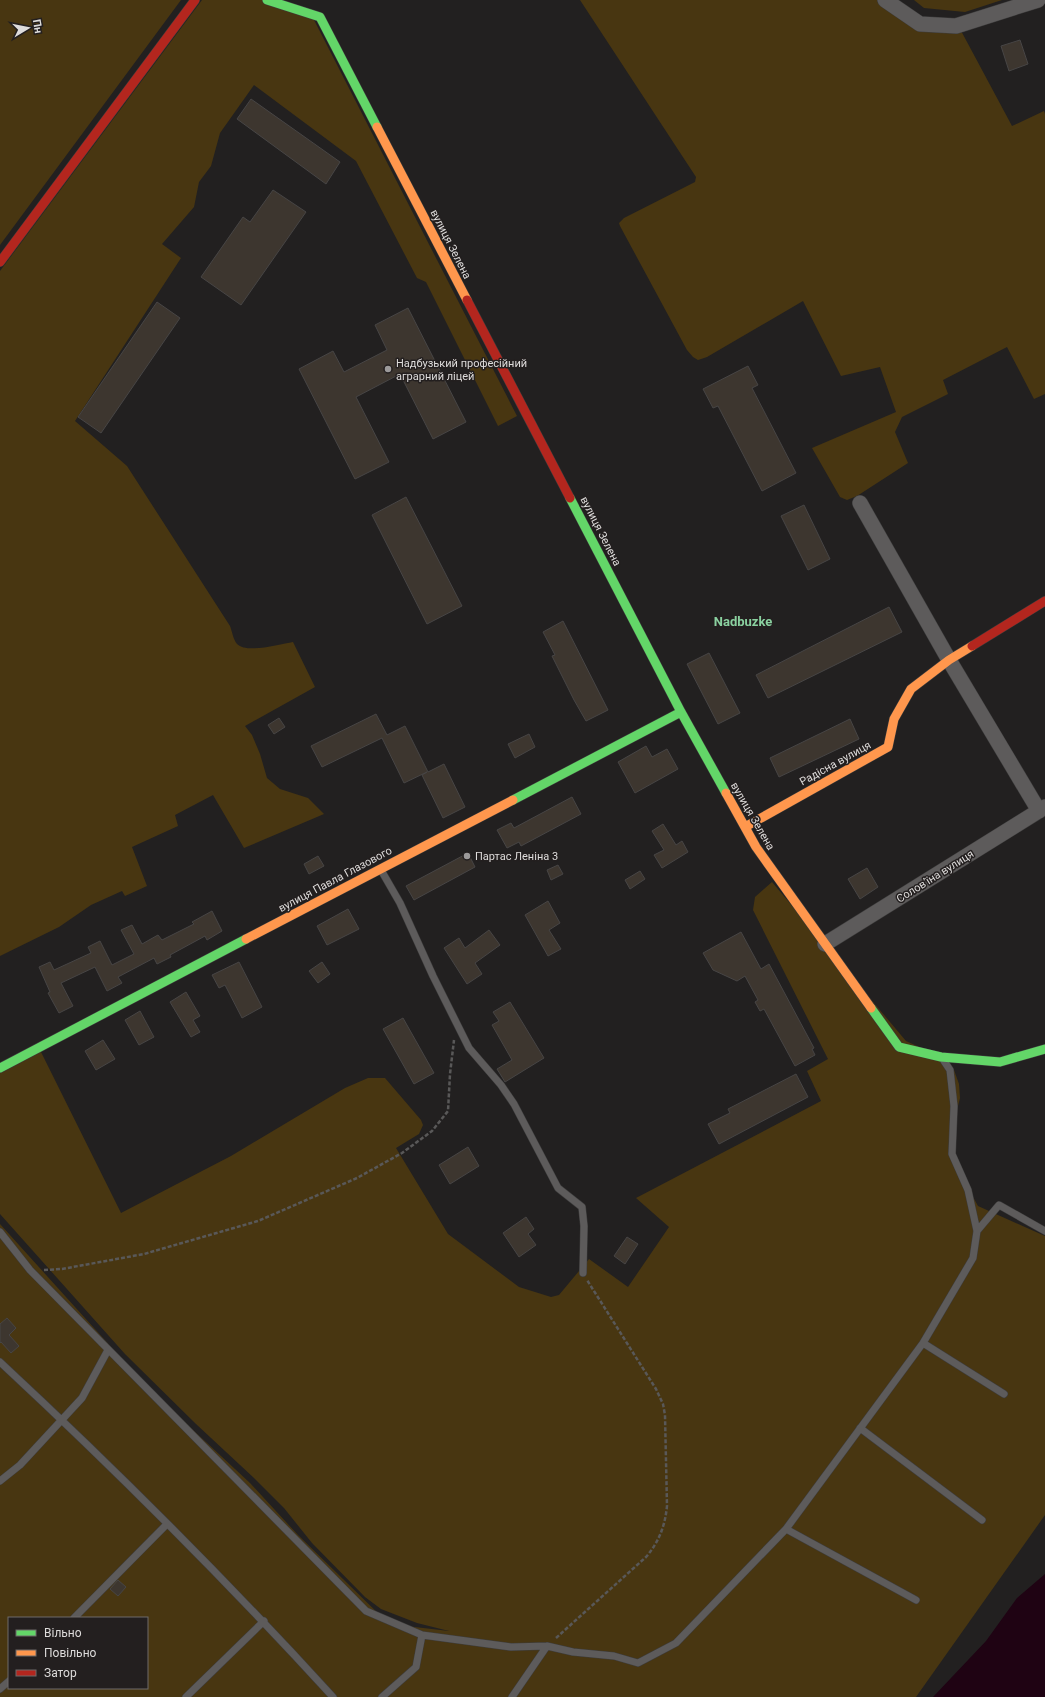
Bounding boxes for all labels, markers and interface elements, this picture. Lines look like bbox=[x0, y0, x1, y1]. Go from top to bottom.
north arrow bbox=[8, 8, 48, 48]
text: Пн bbox=[30, 18, 45, 34]
street label: вулиця Зелена bbox=[427, 207, 474, 281]
place label: Надбузький професійний аграрний ліцей bbox=[396, 357, 527, 383]
marker: Надбузький професійний аграрний ліцей bbox=[383, 364, 393, 374]
street label: вулиця Зелена bbox=[577, 494, 624, 568]
district label: Nadbuzke bbox=[714, 614, 772, 629]
street label: Радісна вулиця bbox=[797, 738, 873, 788]
street label: вулиця Зелена bbox=[728, 780, 777, 852]
street label: вулиця Павла Глазового bbox=[276, 844, 394, 915]
street label: Соловʼїна вулиця bbox=[894, 847, 976, 905]
place label: Партас Леніна 3 bbox=[475, 850, 558, 863]
marker: Партас Леніна 3 bbox=[462, 851, 472, 861]
legend bbox=[8, 1617, 148, 1689]
text: Вільно bbox=[44, 1626, 82, 1640]
text: Повільно bbox=[44, 1646, 97, 1660]
text: Затор bbox=[44, 1666, 77, 1680]

